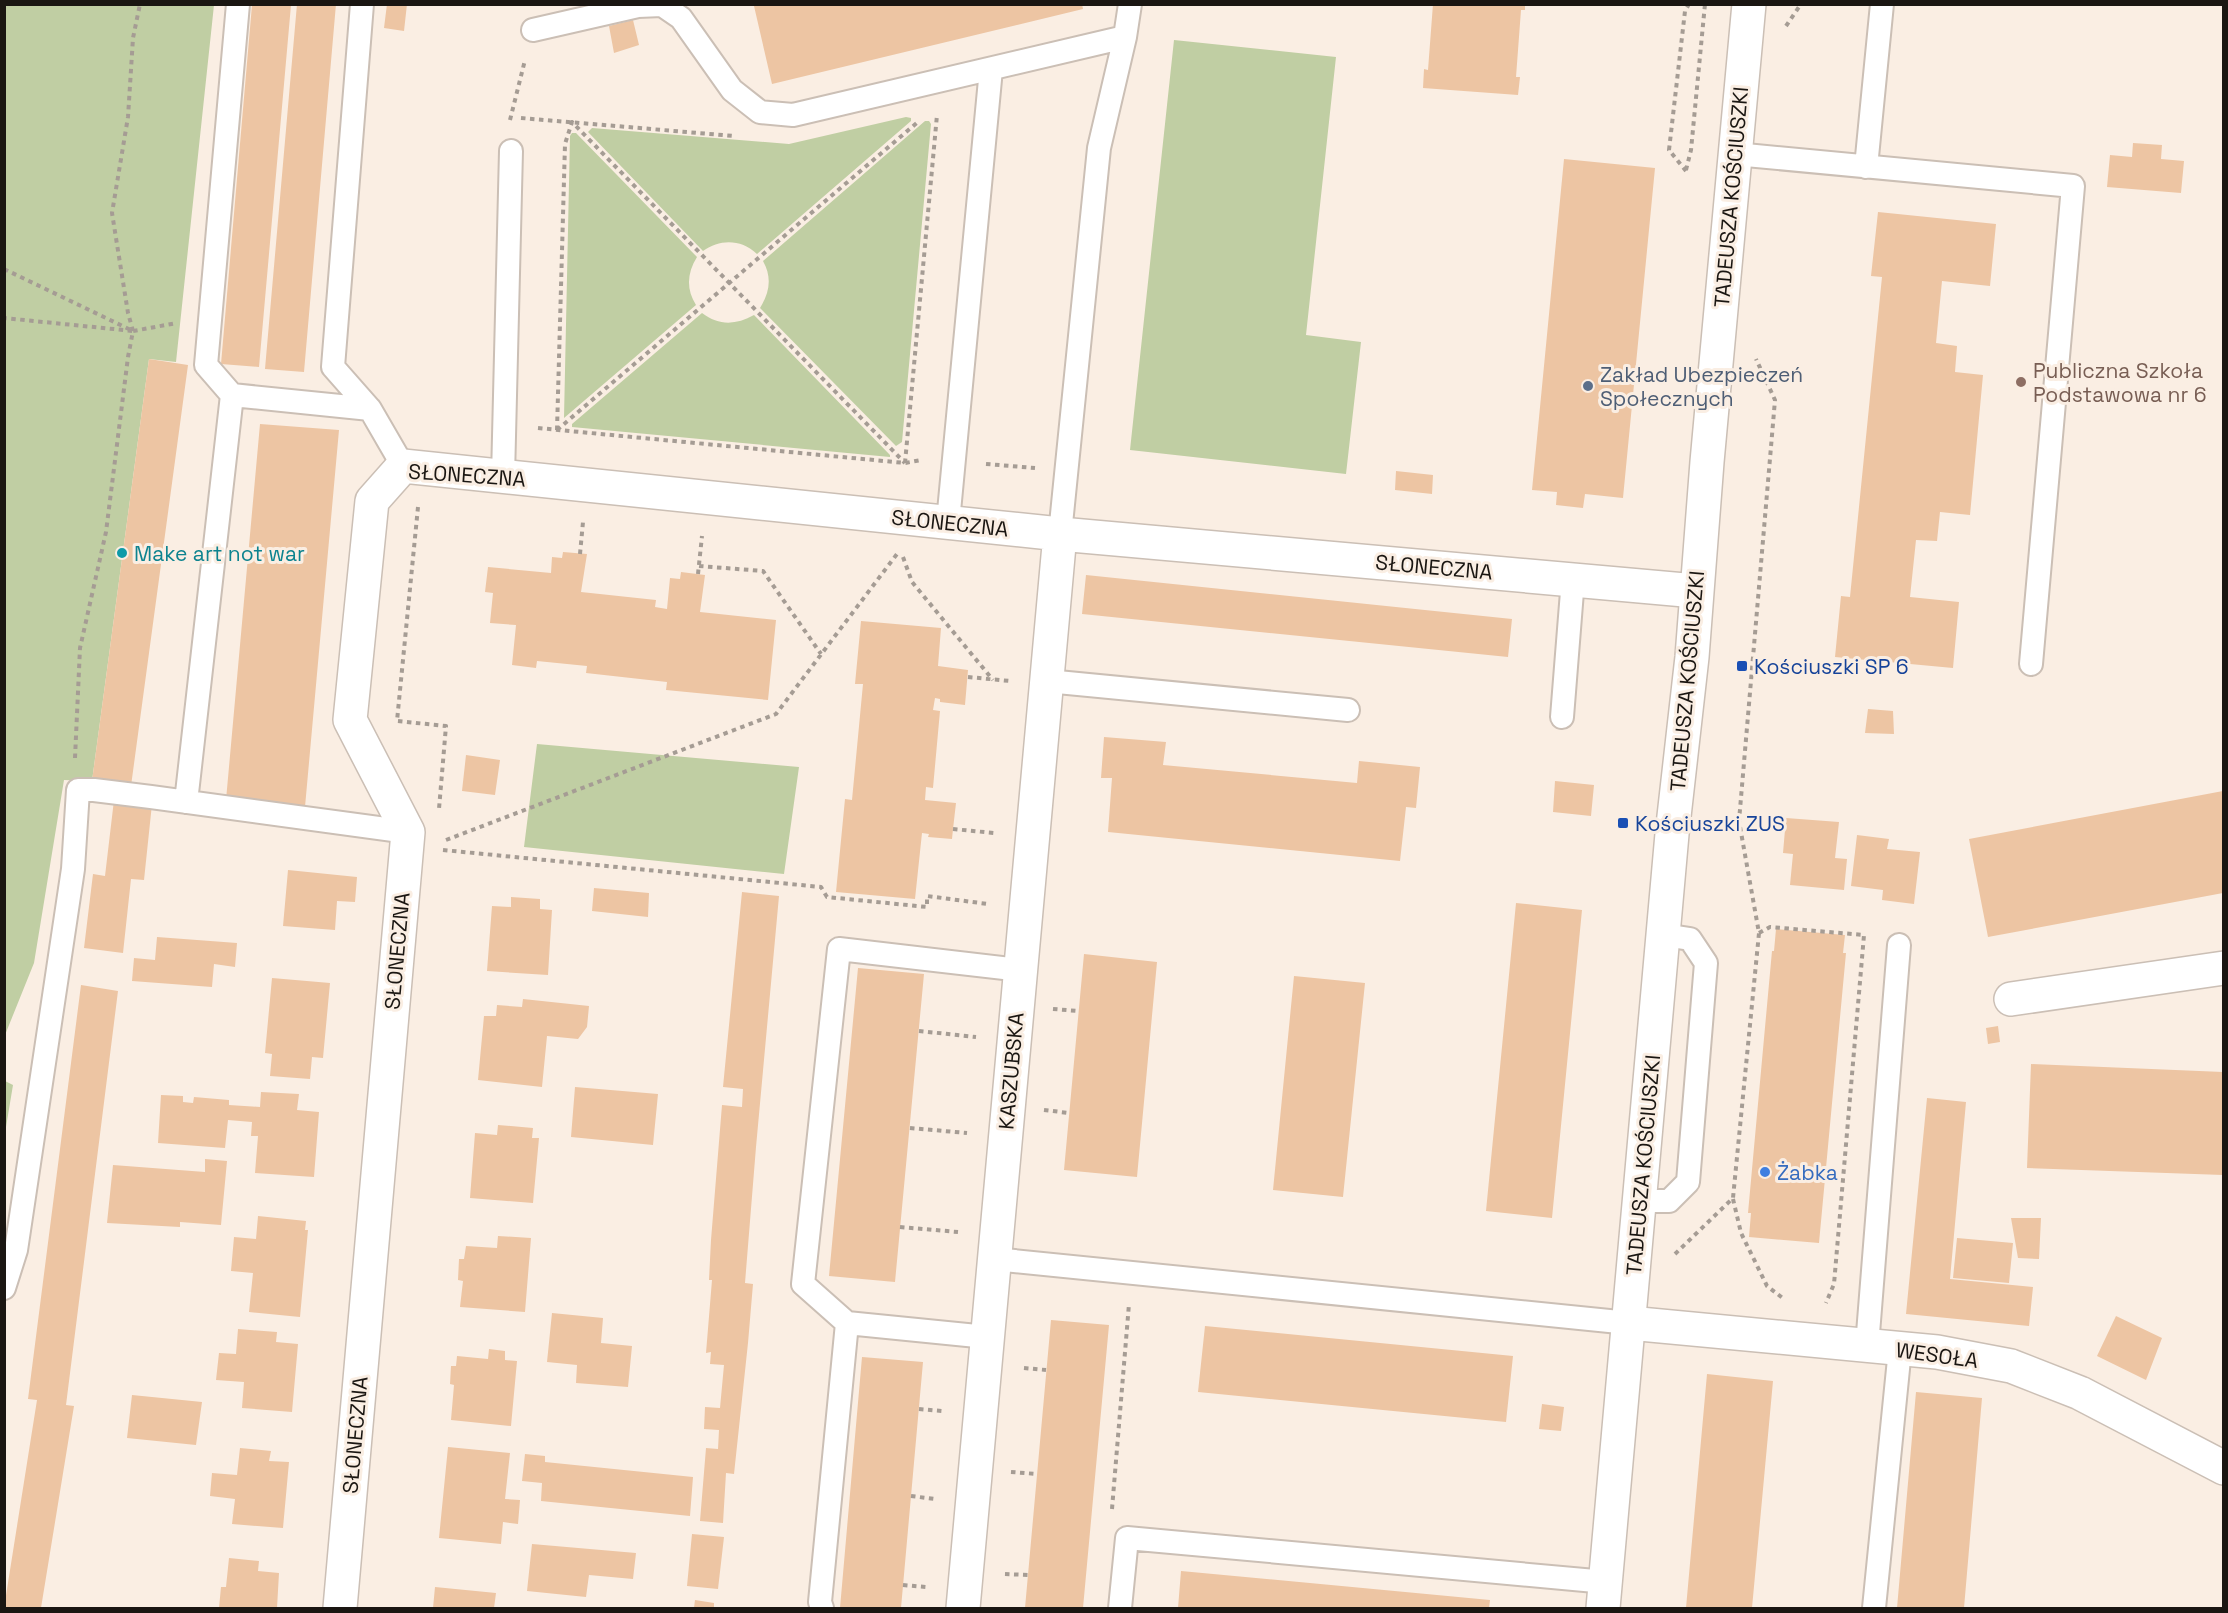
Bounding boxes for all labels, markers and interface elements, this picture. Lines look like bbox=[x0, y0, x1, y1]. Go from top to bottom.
street label: TADEUSZA KOŚCIUSZKI bbox=[1708, 85, 1754, 309]
place label: Publiczna Szkoła Podstawowa nr 6 bbox=[2033, 357, 2207, 408]
place label: Zakład Ubezpieczeń Społecznych bbox=[1600, 361, 1803, 412]
marker: Publiczna Szkoła Podstawowa nr 6 bbox=[2014, 375, 2028, 389]
marker: Zakład Ubezpieczeń Społecznych bbox=[1581, 379, 1595, 393]
street label: SŁONECZNA bbox=[407, 457, 527, 493]
street label: SŁONECZNA bbox=[890, 503, 1010, 543]
place label: Make art not war bbox=[134, 540, 305, 567]
marker: Make art not war bbox=[115, 546, 129, 560]
street label: SŁONECZNA bbox=[1374, 548, 1494, 586]
street label: TADEUSZA KOŚCIUSZKI bbox=[1664, 569, 1710, 793]
place label: Kościuszki SP 6 bbox=[1754, 653, 1909, 680]
marker: Kościuszki SP 6 bbox=[1735, 659, 1749, 673]
place label: Kościuszki ZUS bbox=[1635, 810, 1785, 837]
marker: Kościuszki ZUS bbox=[1616, 816, 1630, 830]
street label: SŁONECZNA bbox=[378, 891, 416, 1011]
street label: KASZUBSKA bbox=[992, 1011, 1030, 1131]
street label: TADEUSZA KOŚCIUSZKI bbox=[1620, 1053, 1666, 1277]
place label: Żabka bbox=[1777, 1159, 1838, 1186]
marker: Żabka bbox=[1758, 1165, 1772, 1179]
street label: WESOŁA bbox=[1894, 1336, 1980, 1374]
street label: SŁONECZNA bbox=[336, 1375, 374, 1495]

